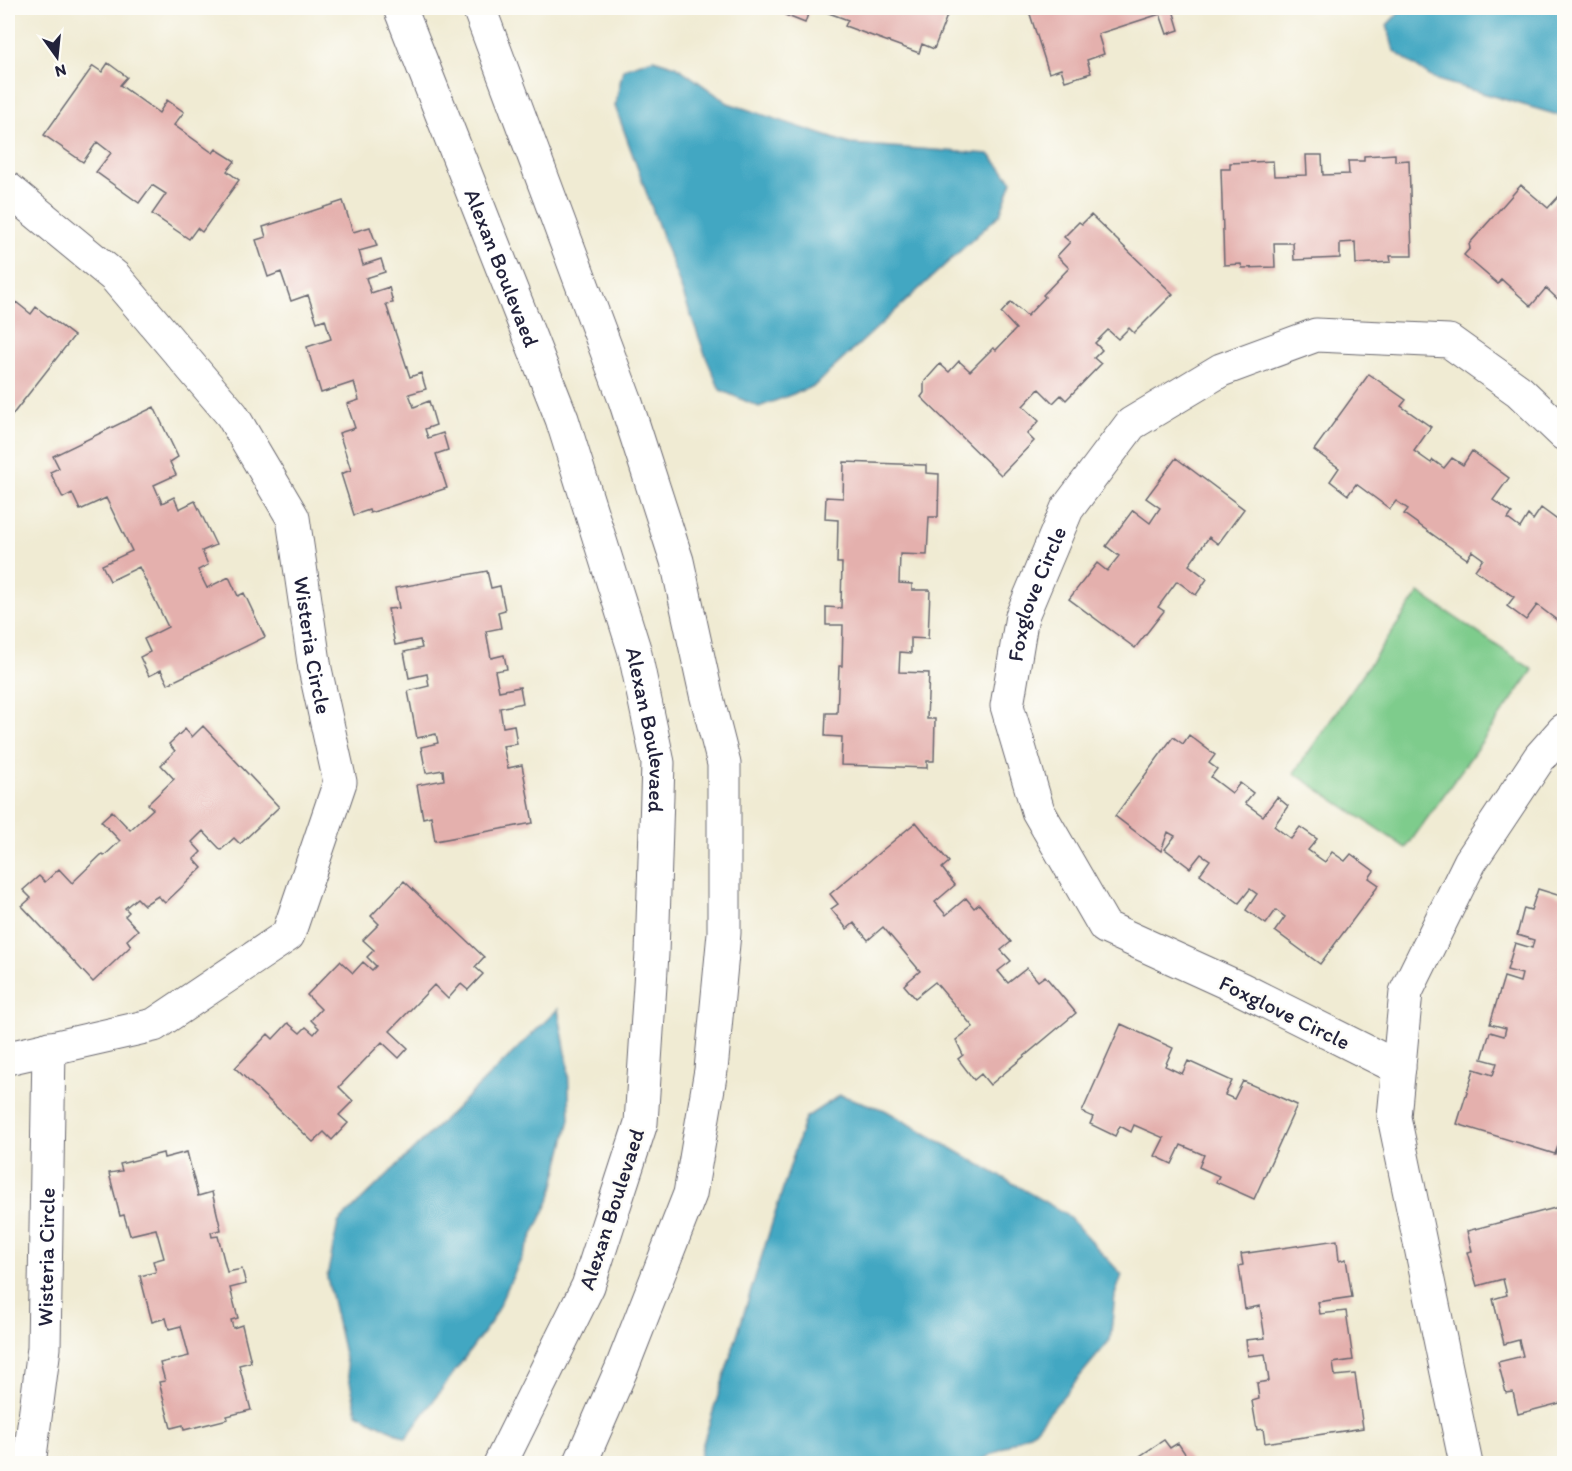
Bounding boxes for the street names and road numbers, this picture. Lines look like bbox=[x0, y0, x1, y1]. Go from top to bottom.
street label: Alexan Boulevaed bbox=[459, 185, 545, 351]
street label: Foxglove Circle bbox=[1002, 522, 1072, 664]
street label: Wisteria Circle bbox=[288, 575, 338, 717]
street label: Alexan Boulevaed bbox=[620, 645, 671, 813]
street label: Foxglove Circle bbox=[1215, 969, 1355, 1056]
street label: Alexan Boulevaed bbox=[573, 1125, 650, 1293]
street label: Wisteria Circle bbox=[31, 1187, 61, 1327]

